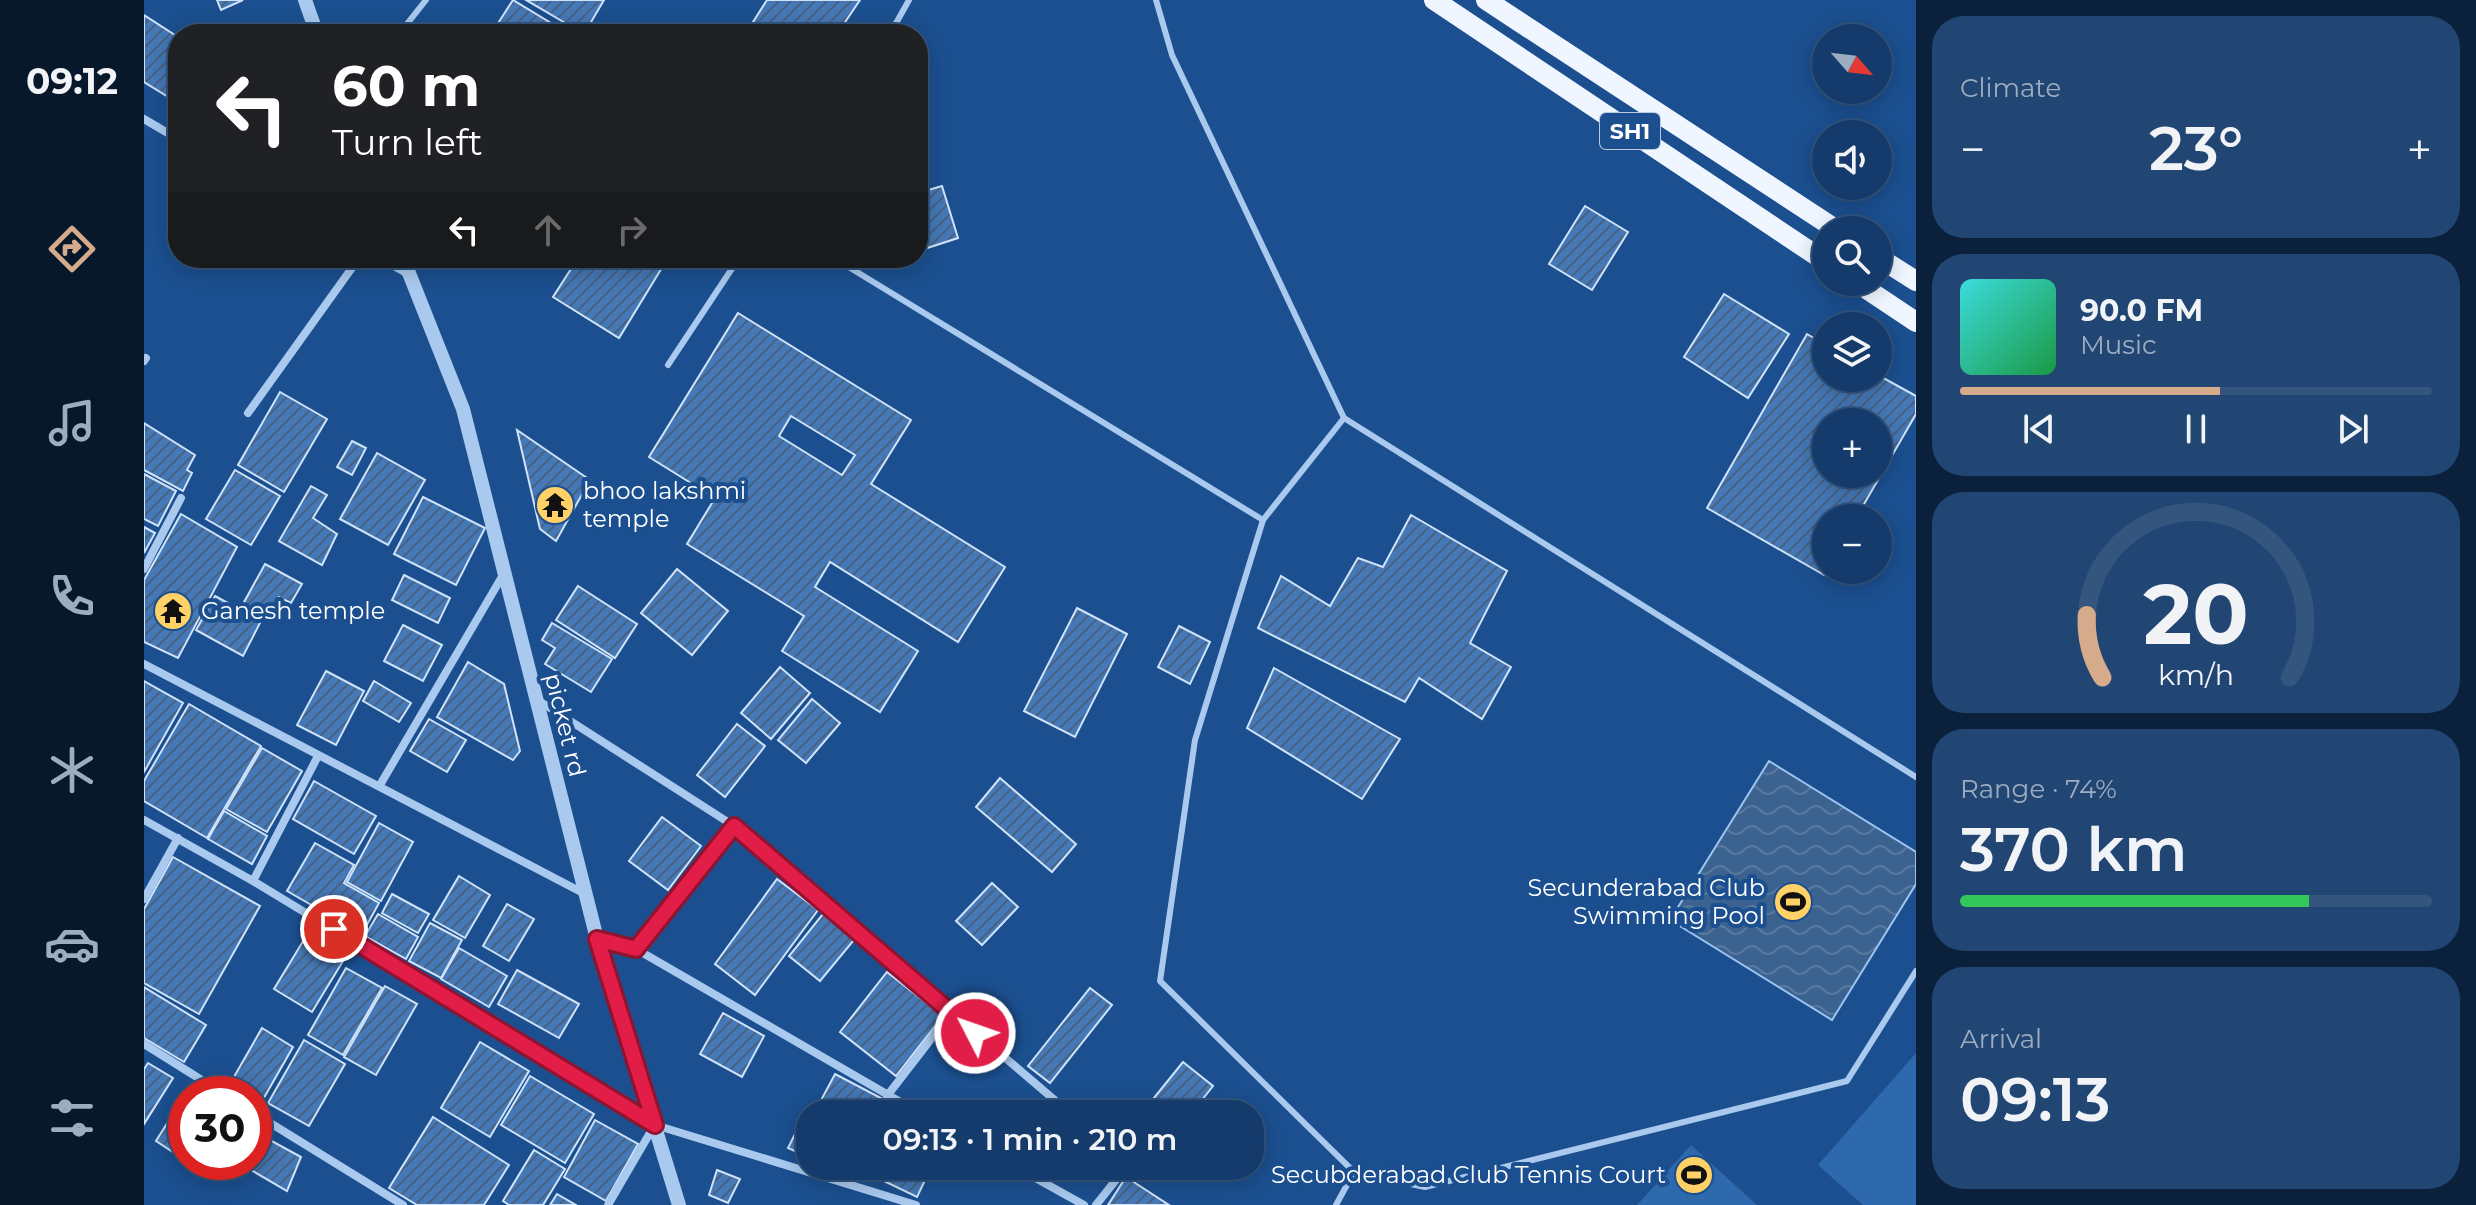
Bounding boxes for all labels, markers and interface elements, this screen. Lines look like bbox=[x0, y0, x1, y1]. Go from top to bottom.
north arrow bbox=[1812, 24, 1892, 104]
map controls bbox=[1812, 24, 1892, 584]
text: 60 m bbox=[332, 52, 480, 120]
icon: left bbox=[200, 56, 304, 160]
text: 09:12 bbox=[26, 59, 118, 103]
text: Climate bbox=[1960, 72, 2061, 104]
text: 23° bbox=[2149, 112, 2243, 185]
road number: SH1 bbox=[1600, 113, 1660, 149]
text: Turn left bbox=[332, 120, 483, 164]
button: sound bbox=[1812, 120, 1892, 200]
text: − bbox=[1960, 122, 1985, 176]
text: + bbox=[2407, 122, 2432, 176]
icon: left bbox=[442, 208, 486, 252]
icon: ahead bbox=[526, 208, 570, 252]
icon: right bbox=[610, 208, 654, 252]
button: search bbox=[1812, 216, 1892, 296]
icon: directions bbox=[44, 221, 100, 277]
text: 90.0 FM bbox=[2080, 292, 2203, 329]
button: layers bbox=[1812, 312, 1892, 392]
text: Music bbox=[2080, 329, 2157, 361]
icon: music bbox=[44, 395, 100, 451]
icon: previous bbox=[2017, 407, 2061, 451]
icon: pause bbox=[2174, 407, 2218, 451]
icon: next bbox=[2331, 407, 2375, 451]
button: + bbox=[1812, 408, 1892, 488]
place label: bhoo lakshmi temple bbox=[583, 476, 746, 533]
temple icon: bhoo lakshmi temple bbox=[534, 484, 576, 526]
button: − bbox=[1812, 504, 1892, 584]
text: 20 bbox=[2143, 563, 2249, 665]
icon: phone bbox=[44, 568, 100, 624]
temple icon: Ganesh temple bbox=[152, 590, 194, 632]
place label: Ganesh temple bbox=[201, 596, 385, 625]
text: km/h bbox=[2158, 658, 2234, 693]
street label: picket rd bbox=[539, 670, 592, 780]
icon: climate bbox=[44, 742, 100, 798]
text: Range · 74% bbox=[1960, 773, 2117, 805]
text: 370 km bbox=[1960, 813, 2188, 886]
place label: Secunderabad Club Swimming Pool bbox=[1528, 873, 1765, 930]
sports icon: Secunderabad Club Swimming Pool bbox=[1772, 881, 1814, 923]
pin bbox=[300, 895, 368, 963]
icon: arrive bbox=[312, 907, 356, 951]
icon: car bbox=[44, 916, 100, 972]
position arrow bbox=[933, 991, 1017, 1075]
text: Arrival bbox=[1960, 1023, 2042, 1055]
text: 09:13 bbox=[1960, 1063, 2110, 1136]
speed limit sign: 30 bbox=[168, 1076, 272, 1180]
icon: filters bbox=[44, 1090, 100, 1146]
text: 09:13 · 1 min · 210 m bbox=[883, 1121, 1177, 1158]
sports icon: Secubderabad Club Tennis Court bbox=[1673, 1154, 1715, 1196]
place label: Secubderabad Club Tennis Court bbox=[1271, 1160, 1666, 1189]

